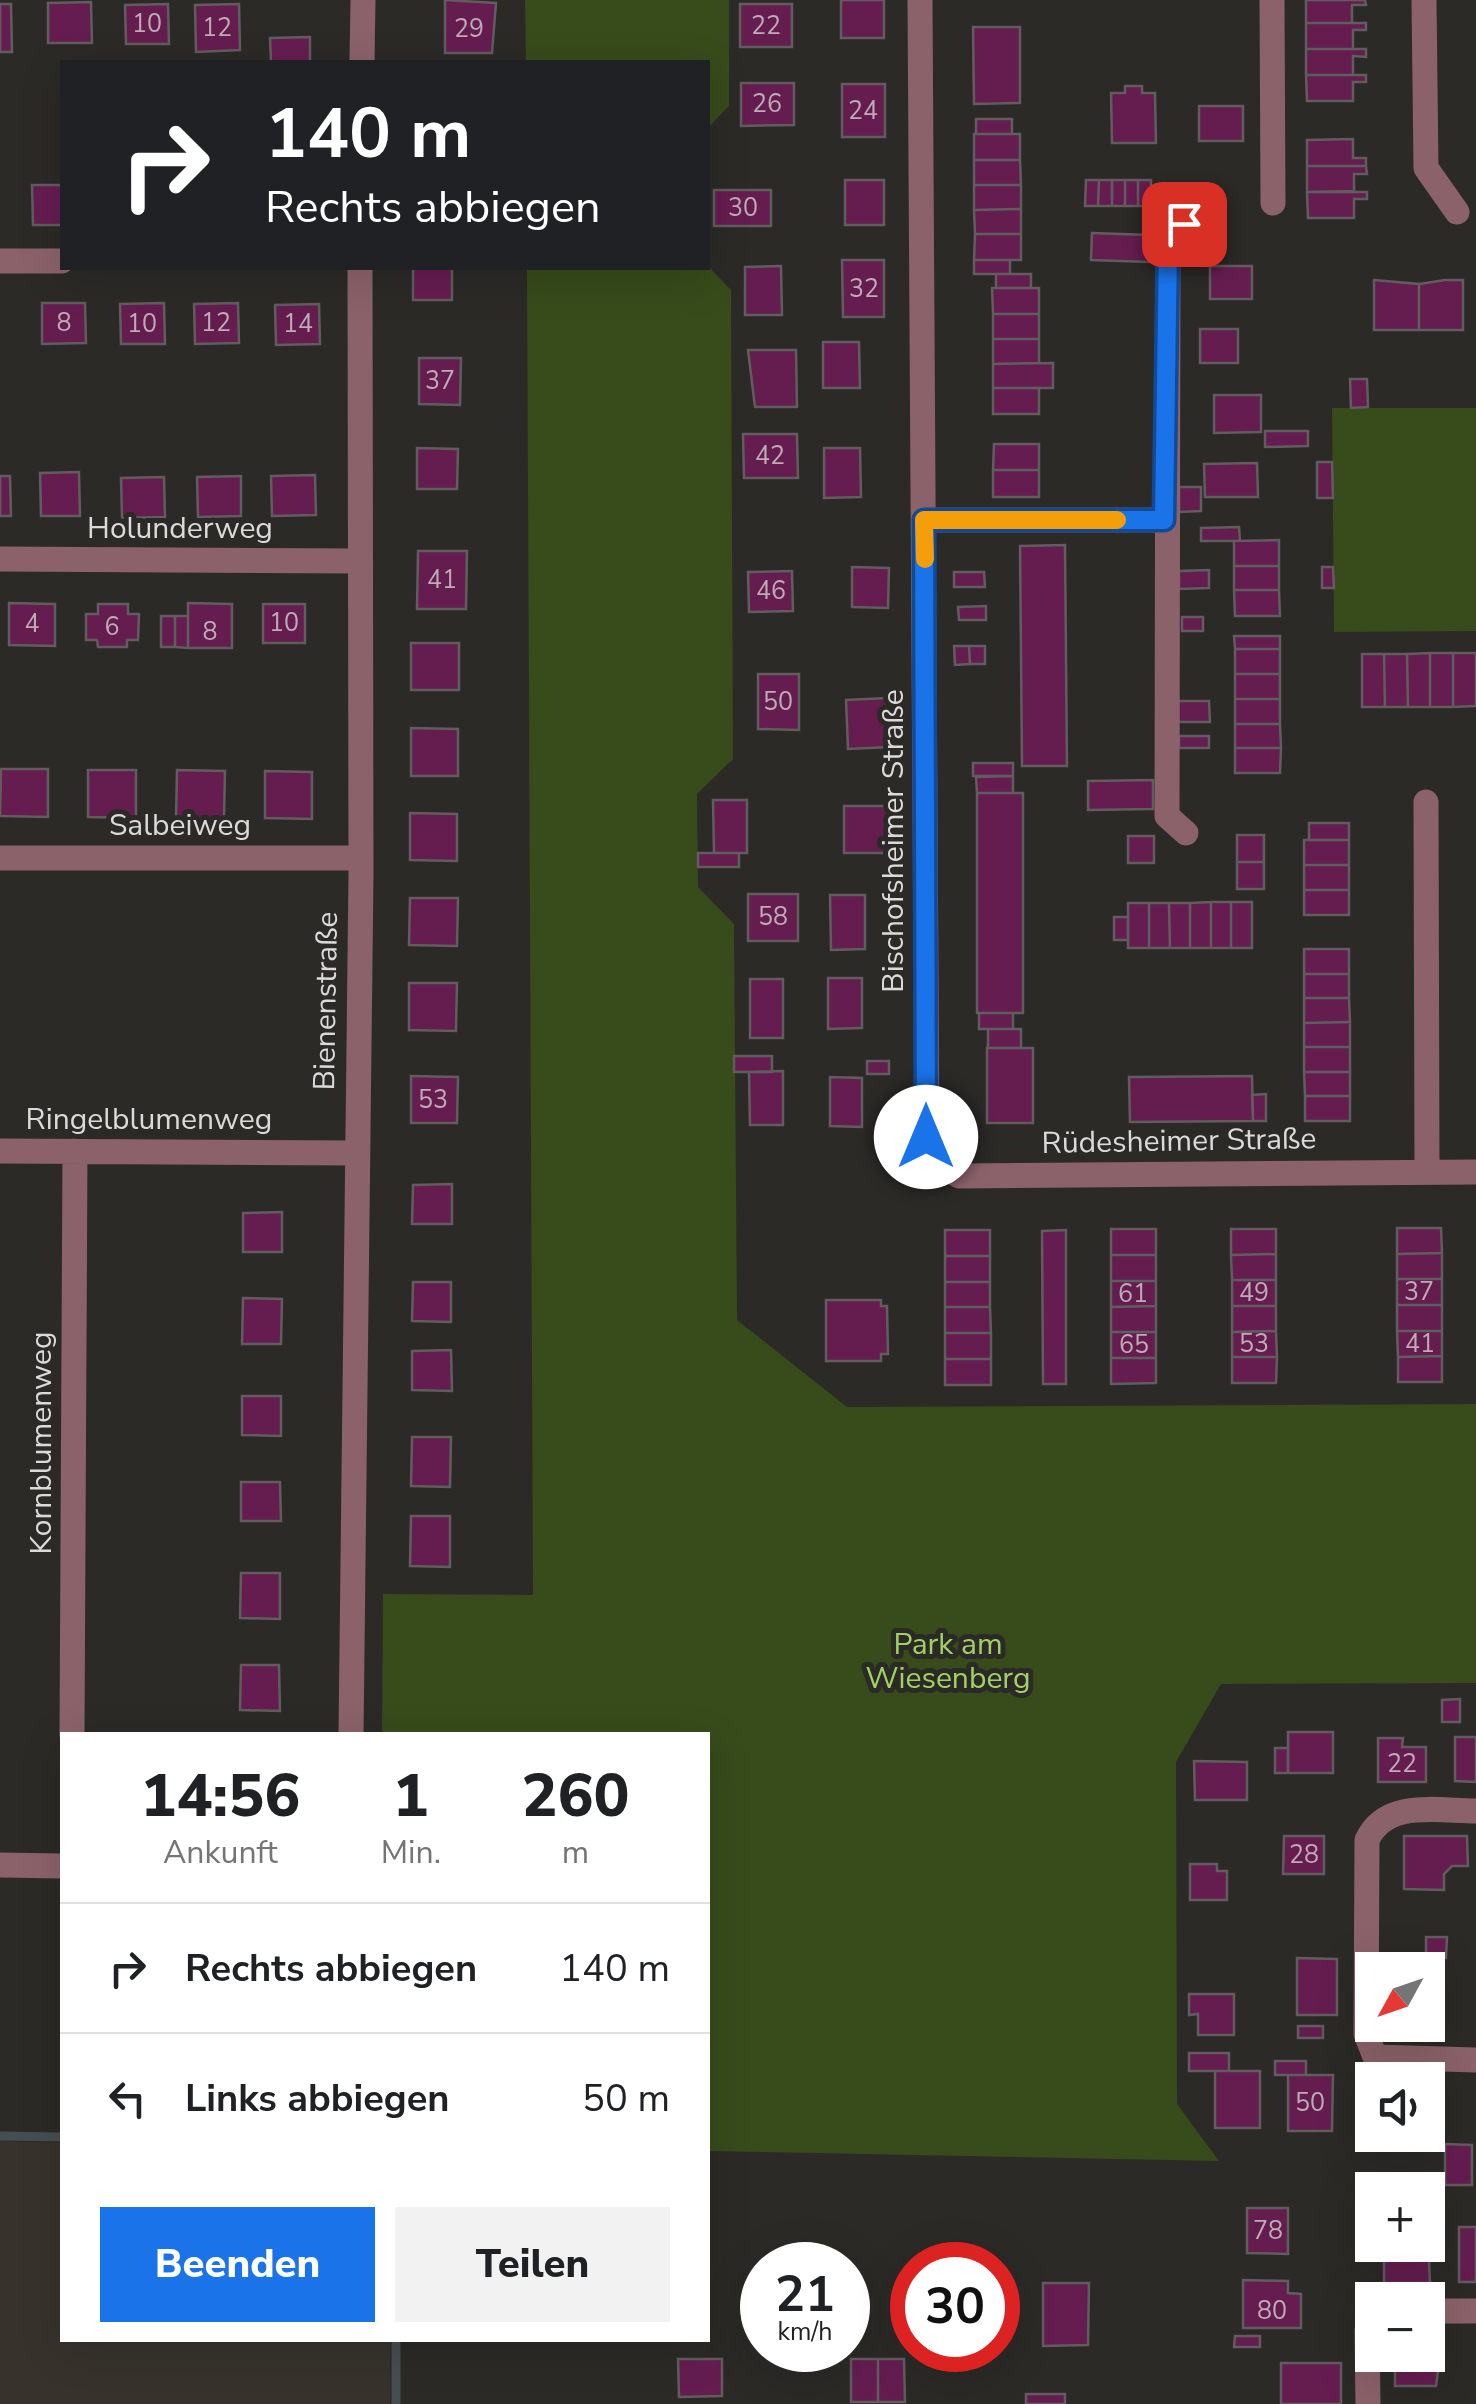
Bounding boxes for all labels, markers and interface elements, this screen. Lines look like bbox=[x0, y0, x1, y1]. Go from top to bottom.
house number: 10 bbox=[132, 7, 162, 41]
house number: 22 bbox=[751, 9, 781, 43]
house number: 12 bbox=[202, 11, 232, 45]
house number: 29 bbox=[454, 12, 484, 46]
text: 140 m bbox=[265, 86, 471, 182]
house number: 26 bbox=[752, 87, 782, 121]
house number: 24 bbox=[848, 94, 878, 128]
icon: right bbox=[100, 100, 230, 230]
text: Rechts abbiegen bbox=[265, 177, 600, 238]
pin bbox=[1142, 182, 1227, 267]
house number: 30 bbox=[728, 191, 758, 225]
icon: arrive bbox=[1157, 197, 1212, 252]
house number: 32 bbox=[849, 272, 879, 306]
house number: 8 bbox=[56, 306, 72, 340]
house number: 12 bbox=[201, 306, 231, 340]
house number: 10 bbox=[127, 307, 157, 341]
house number: 14 bbox=[283, 307, 313, 341]
house number: 37 bbox=[425, 364, 455, 398]
house number: 42 bbox=[755, 439, 785, 473]
street label: Holunderweg bbox=[87, 508, 273, 549]
house number: 41 bbox=[427, 563, 457, 597]
house number: 46 bbox=[756, 574, 786, 608]
house number: 10 bbox=[269, 606, 299, 640]
house number: 4 bbox=[24, 607, 40, 641]
house number: 6 bbox=[104, 610, 120, 644]
house number: 8 bbox=[202, 615, 218, 649]
house number: 50 bbox=[763, 685, 793, 719]
street label: Bischofsheimer Straße bbox=[873, 689, 914, 993]
street label: Salbeiweg bbox=[109, 805, 251, 846]
house number: 58 bbox=[758, 900, 788, 934]
street label: Bienenstraße bbox=[304, 911, 348, 1091]
house number: 53 bbox=[418, 1083, 448, 1117]
position arrow bbox=[874, 1085, 978, 1189]
street label: Ringelblumenweg bbox=[26, 1099, 272, 1140]
street label: Rüdesheimer Straße bbox=[1041, 1118, 1317, 1164]
house number: 37 bbox=[1404, 1275, 1434, 1309]
house number: 49 bbox=[1239, 1276, 1269, 1310]
house number: 61 bbox=[1118, 1277, 1148, 1311]
house number: 53 bbox=[1239, 1327, 1269, 1361]
house number: 41 bbox=[1405, 1327, 1435, 1361]
house number: 65 bbox=[1119, 1328, 1149, 1362]
street label: Kornblumenweg bbox=[21, 1331, 62, 1555]
park label: Park am Wiesenberg bbox=[866, 1624, 1030, 1699]
house number: 22 bbox=[1387, 1747, 1417, 1781]
text: 14:56 bbox=[141, 1755, 300, 1837]
text: 1 bbox=[393, 1755, 429, 1837]
text: 260 bbox=[521, 1755, 629, 1837]
text: Ankunft bbox=[163, 1831, 278, 1874]
text: Min. bbox=[381, 1831, 441, 1874]
text: m bbox=[562, 1831, 589, 1874]
house number: 28 bbox=[1289, 1838, 1319, 1872]
icon: right bbox=[100, 1941, 155, 1996]
text: Rechts abbiegen bbox=[185, 1943, 477, 1994]
text: 140 m bbox=[559, 1943, 670, 1994]
north arrow bbox=[1355, 1952, 1445, 2042]
map controls bbox=[1355, 1952, 1445, 2372]
button: sound bbox=[1355, 2062, 1445, 2152]
icon: left bbox=[100, 2071, 155, 2126]
text: Links abbiegen bbox=[185, 2073, 450, 2124]
text: 50 m bbox=[582, 2073, 670, 2124]
house number: 50 bbox=[1295, 2086, 1325, 2120]
button: + bbox=[1355, 2172, 1445, 2262]
button: Beenden bbox=[100, 2207, 375, 2322]
button: Teilen bbox=[395, 2207, 670, 2322]
house number: 78 bbox=[1253, 2214, 1283, 2248]
speed limit sign: 30 bbox=[890, 2242, 1020, 2372]
text: 21 bbox=[775, 2260, 835, 2329]
button: − bbox=[1355, 2282, 1445, 2372]
house number: 80 bbox=[1257, 2294, 1287, 2328]
text: km/h bbox=[777, 2315, 833, 2349]

